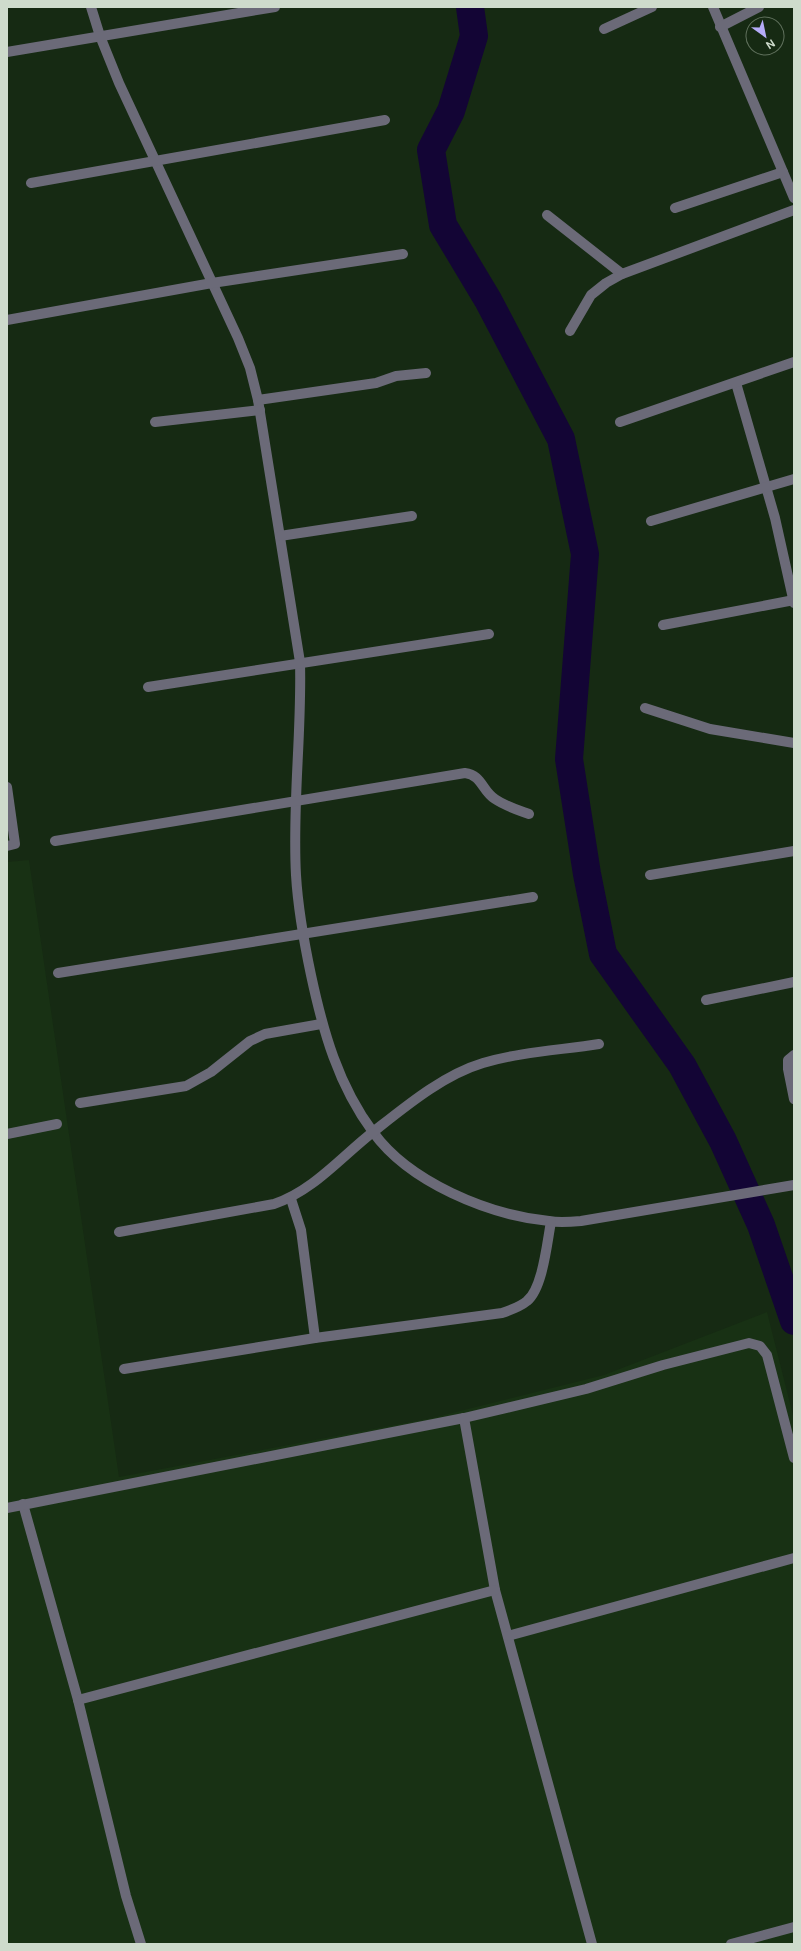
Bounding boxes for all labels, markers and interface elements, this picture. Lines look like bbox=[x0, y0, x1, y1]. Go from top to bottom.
north arrow bbox=[745, 16, 785, 56]
text: N bbox=[763, 36, 778, 52]

